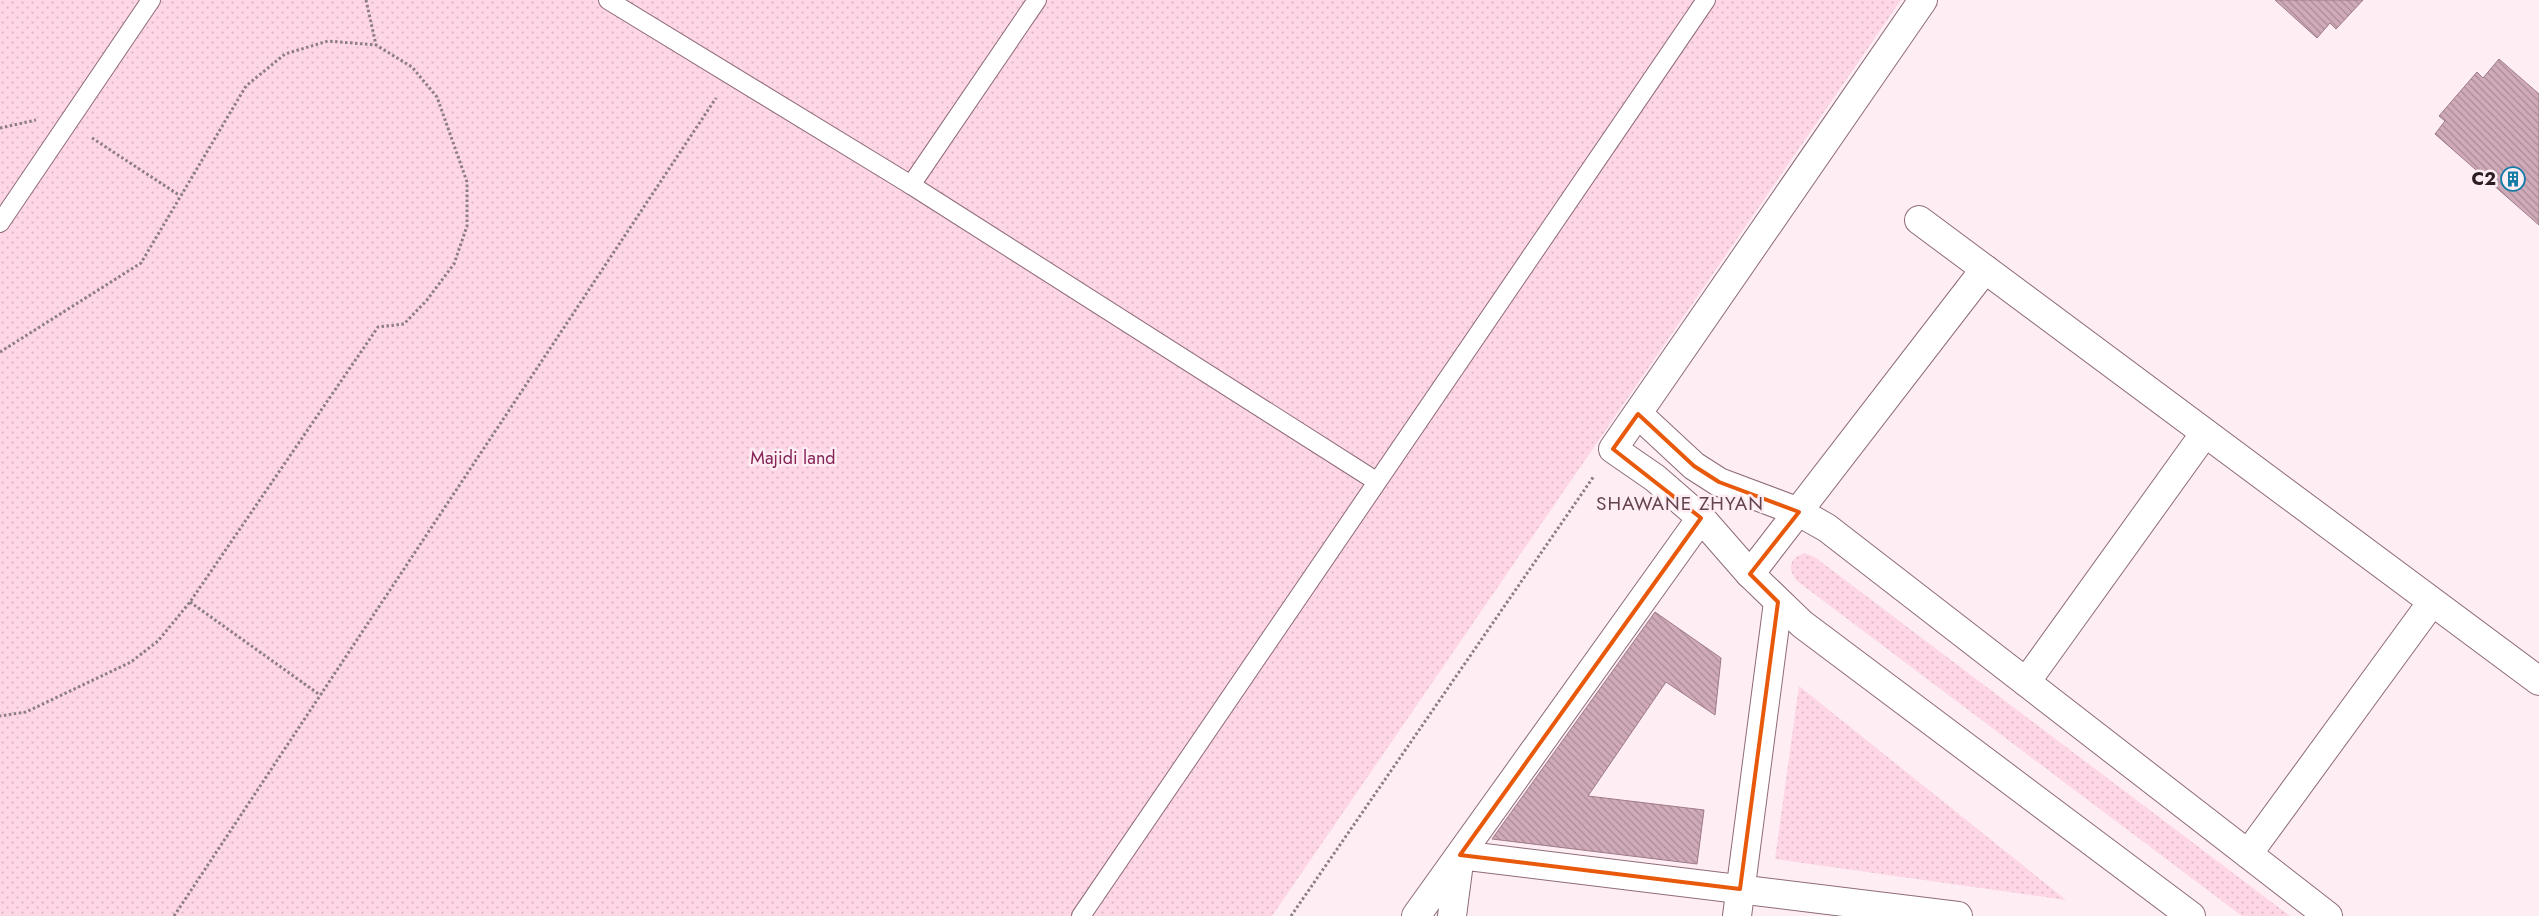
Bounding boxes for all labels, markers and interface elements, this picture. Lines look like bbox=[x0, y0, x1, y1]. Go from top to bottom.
place label: C2 bbox=[2472, 166, 2496, 192]
building icon: C2 bbox=[2500, 166, 2526, 192]
park label: Majidi land bbox=[750, 445, 836, 471]
district label: SHAWANE ZHYAN bbox=[1596, 490, 1764, 517]

